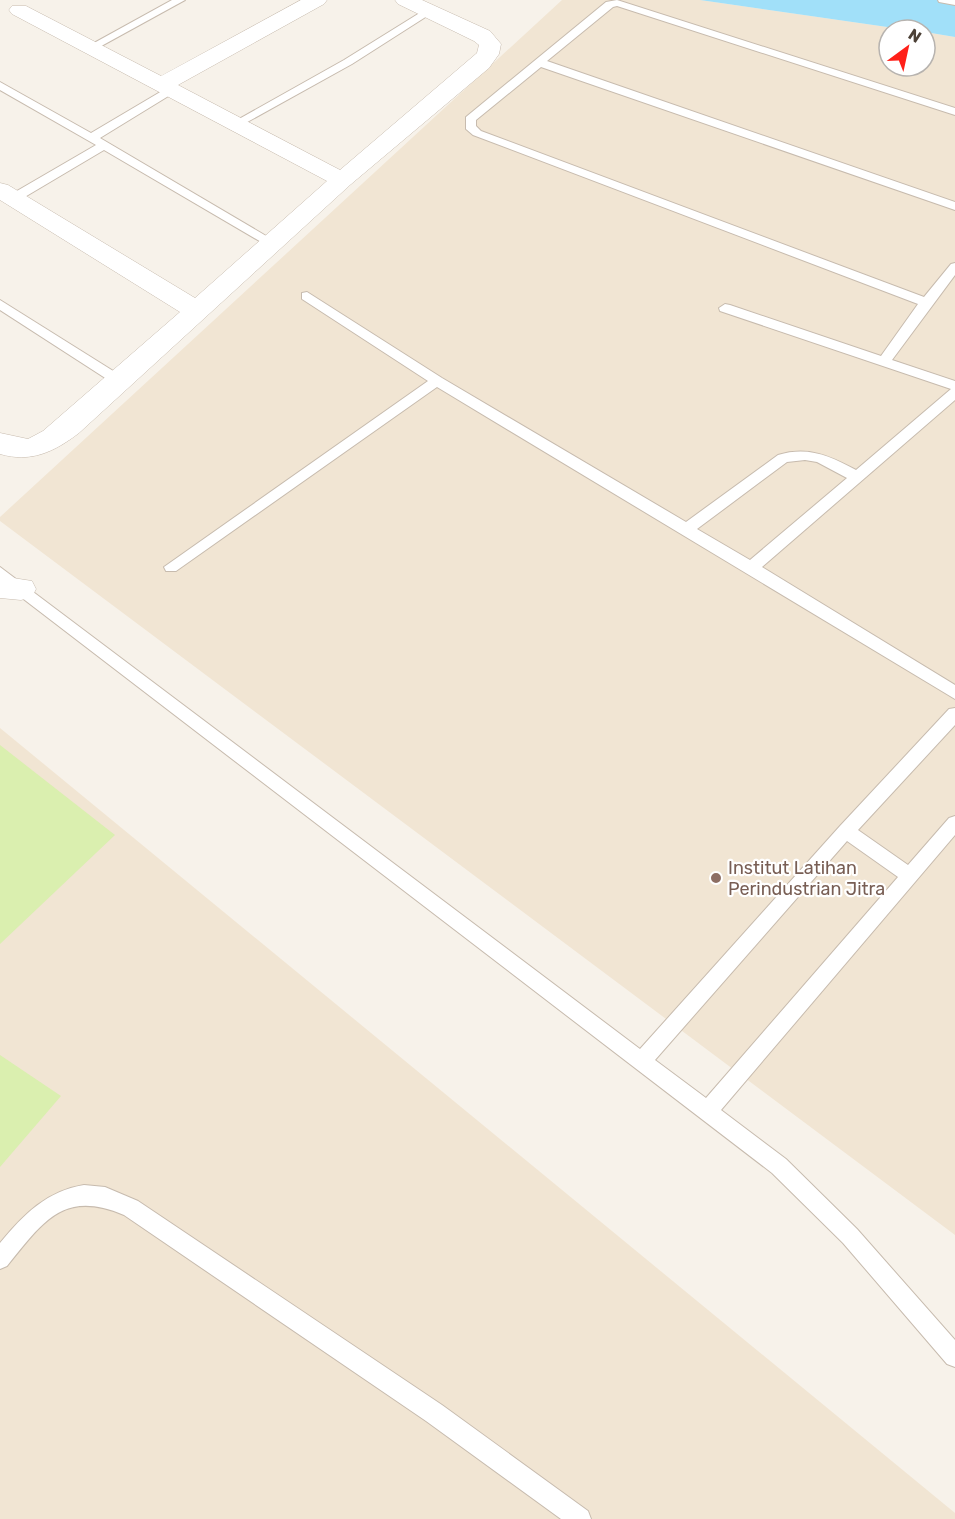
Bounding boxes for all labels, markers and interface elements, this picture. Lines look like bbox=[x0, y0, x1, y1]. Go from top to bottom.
north arrow bbox=[877, 18, 937, 78]
text: N bbox=[905, 25, 925, 47]
place label: Institut Latihan Perindustrian Jitra bbox=[728, 857, 885, 900]
marker: Institut Latihan Perindustrian Jitra bbox=[709, 871, 723, 885]

